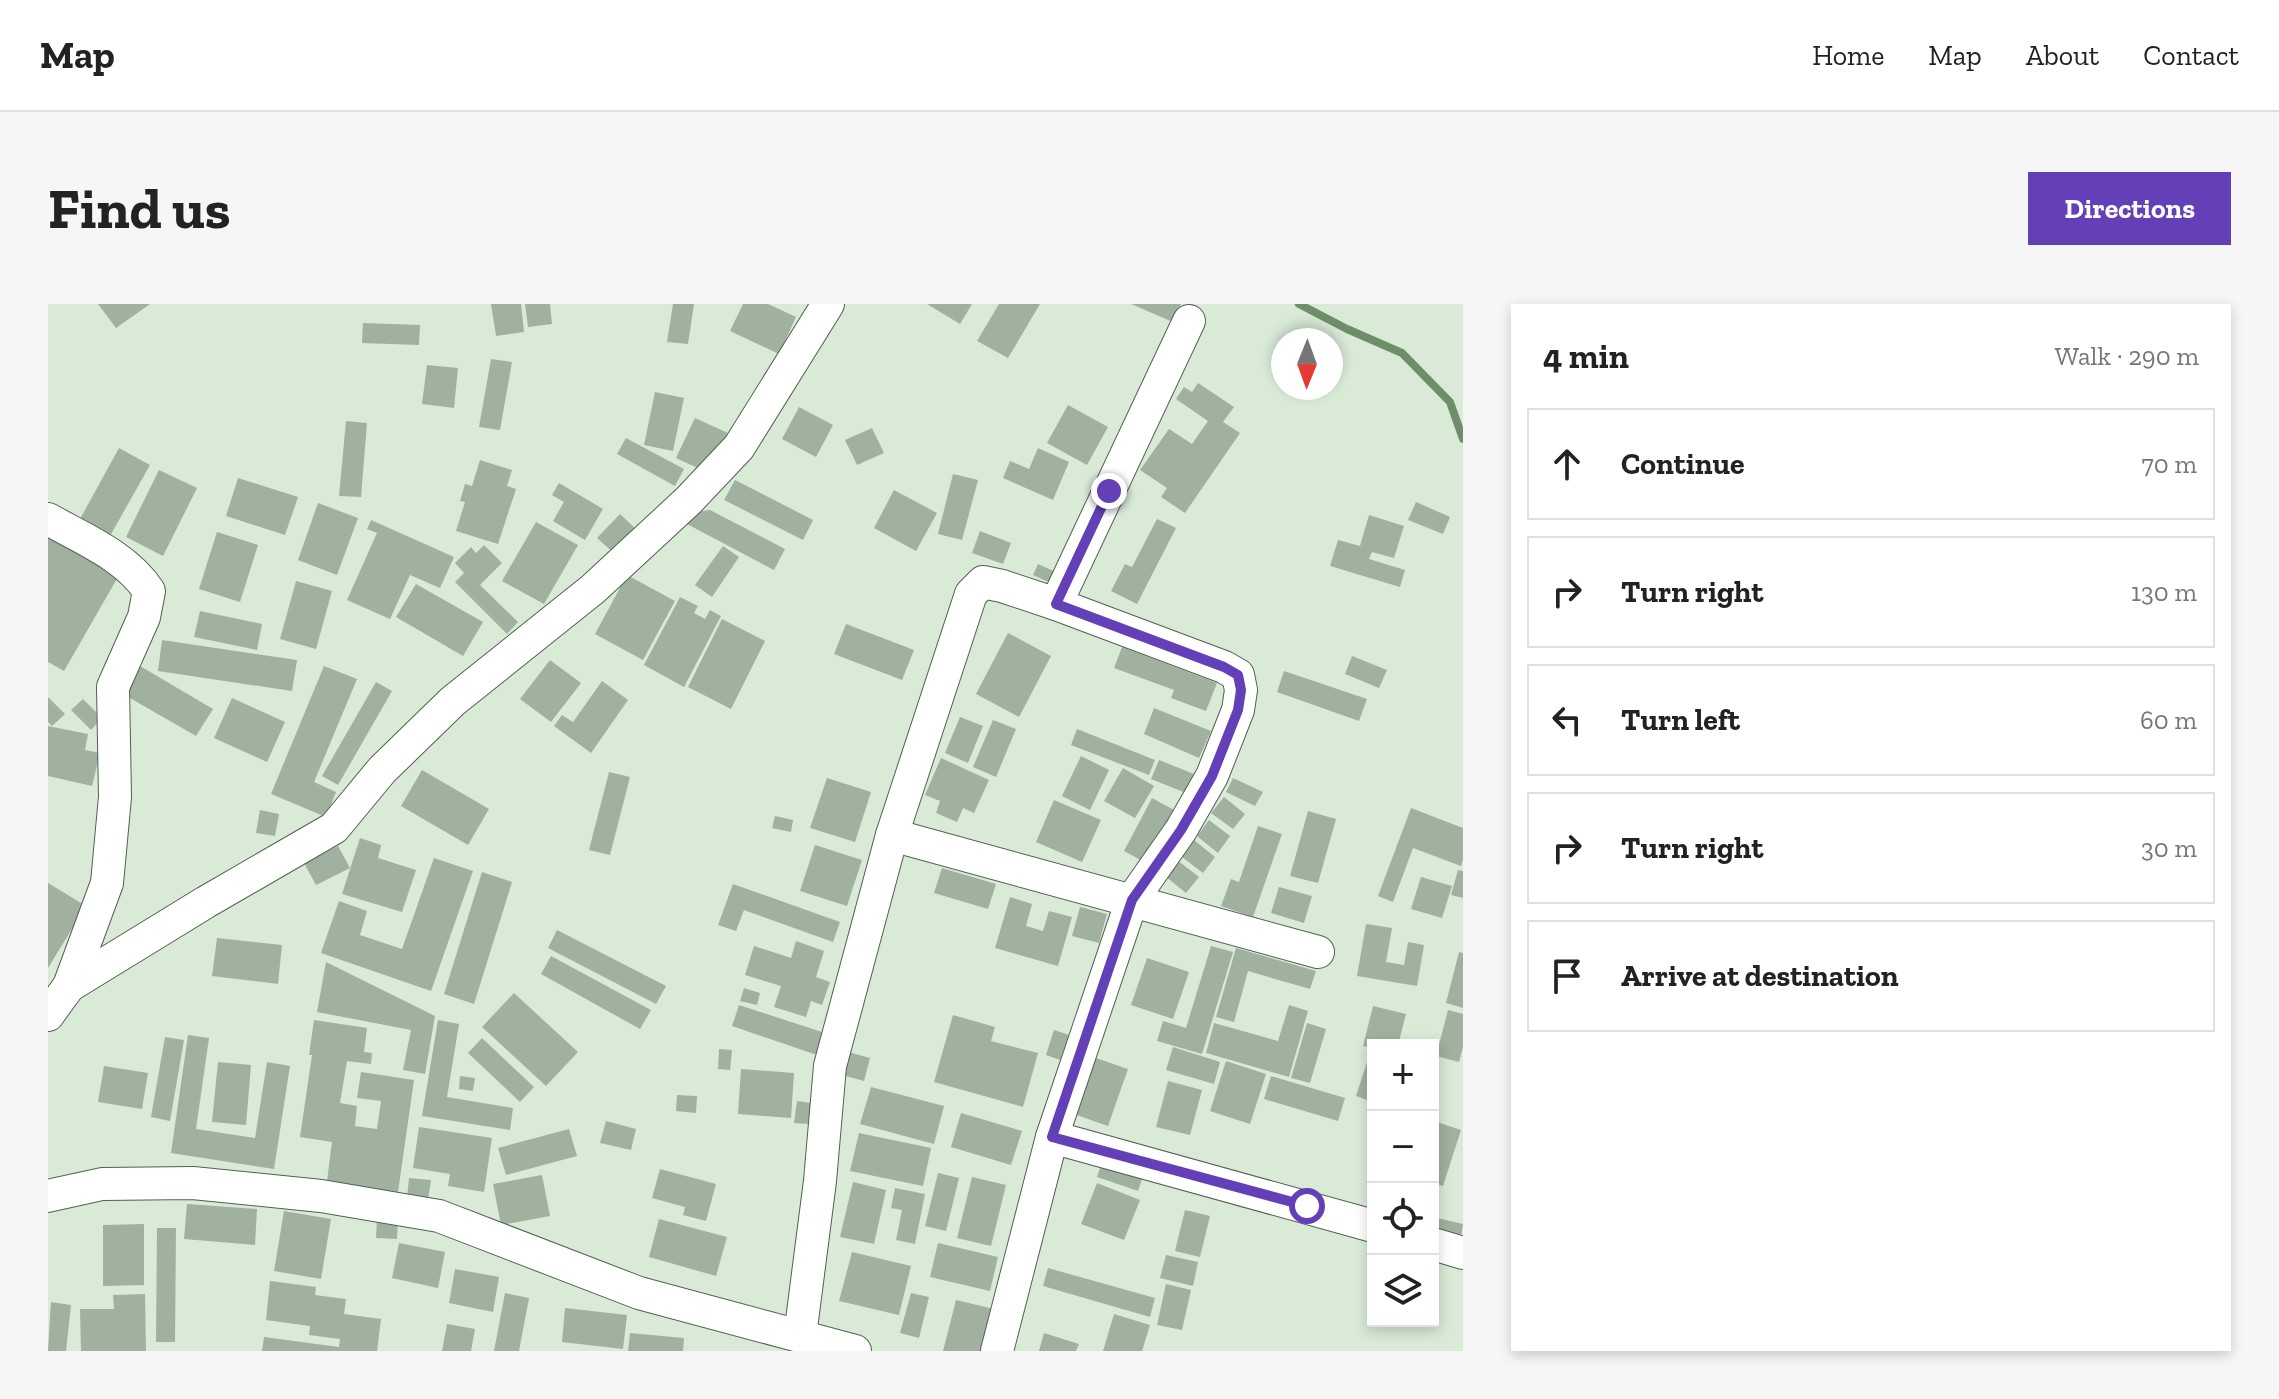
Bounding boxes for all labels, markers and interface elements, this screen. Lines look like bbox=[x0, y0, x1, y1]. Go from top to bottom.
text: Map bbox=[40, 32, 115, 78]
text: Home bbox=[1812, 39, 1884, 72]
text: Map bbox=[1928, 39, 1982, 72]
text: About bbox=[2026, 39, 2099, 72]
text: Contact bbox=[2143, 39, 2239, 72]
button: Directions bbox=[2028, 172, 2231, 245]
text: Find us bbox=[48, 175, 231, 242]
north arrow bbox=[1271, 328, 1343, 400]
text: 4 min bbox=[1543, 336, 1629, 377]
text: Walk · 290 m bbox=[2055, 340, 2199, 372]
icon: ahead bbox=[1545, 442, 1589, 486]
text: Continue bbox=[1621, 446, 1745, 482]
text: 70 m bbox=[2141, 448, 2197, 480]
route end bbox=[1091, 473, 1127, 509]
icon: right bbox=[1545, 570, 1589, 614]
text: Turn right bbox=[1621, 574, 1763, 610]
text: 130 m bbox=[2131, 576, 2197, 608]
icon: left bbox=[1545, 698, 1589, 742]
text: Turn left bbox=[1621, 702, 1740, 738]
text: 60 m bbox=[2140, 704, 2197, 736]
icon: right bbox=[1545, 826, 1589, 870]
text: Turn right bbox=[1621, 830, 1763, 866]
text: 30 m bbox=[2141, 832, 2197, 864]
icon: arrive bbox=[1545, 954, 1589, 998]
text: Arrive at destination bbox=[1621, 958, 1898, 994]
map controls bbox=[1367, 1039, 1439, 1327]
button: + bbox=[1367, 1039, 1439, 1111]
button: − bbox=[1367, 1111, 1439, 1183]
button: locate bbox=[1367, 1183, 1439, 1255]
route start bbox=[1289, 1188, 1325, 1224]
button: layers bbox=[1367, 1255, 1439, 1327]

